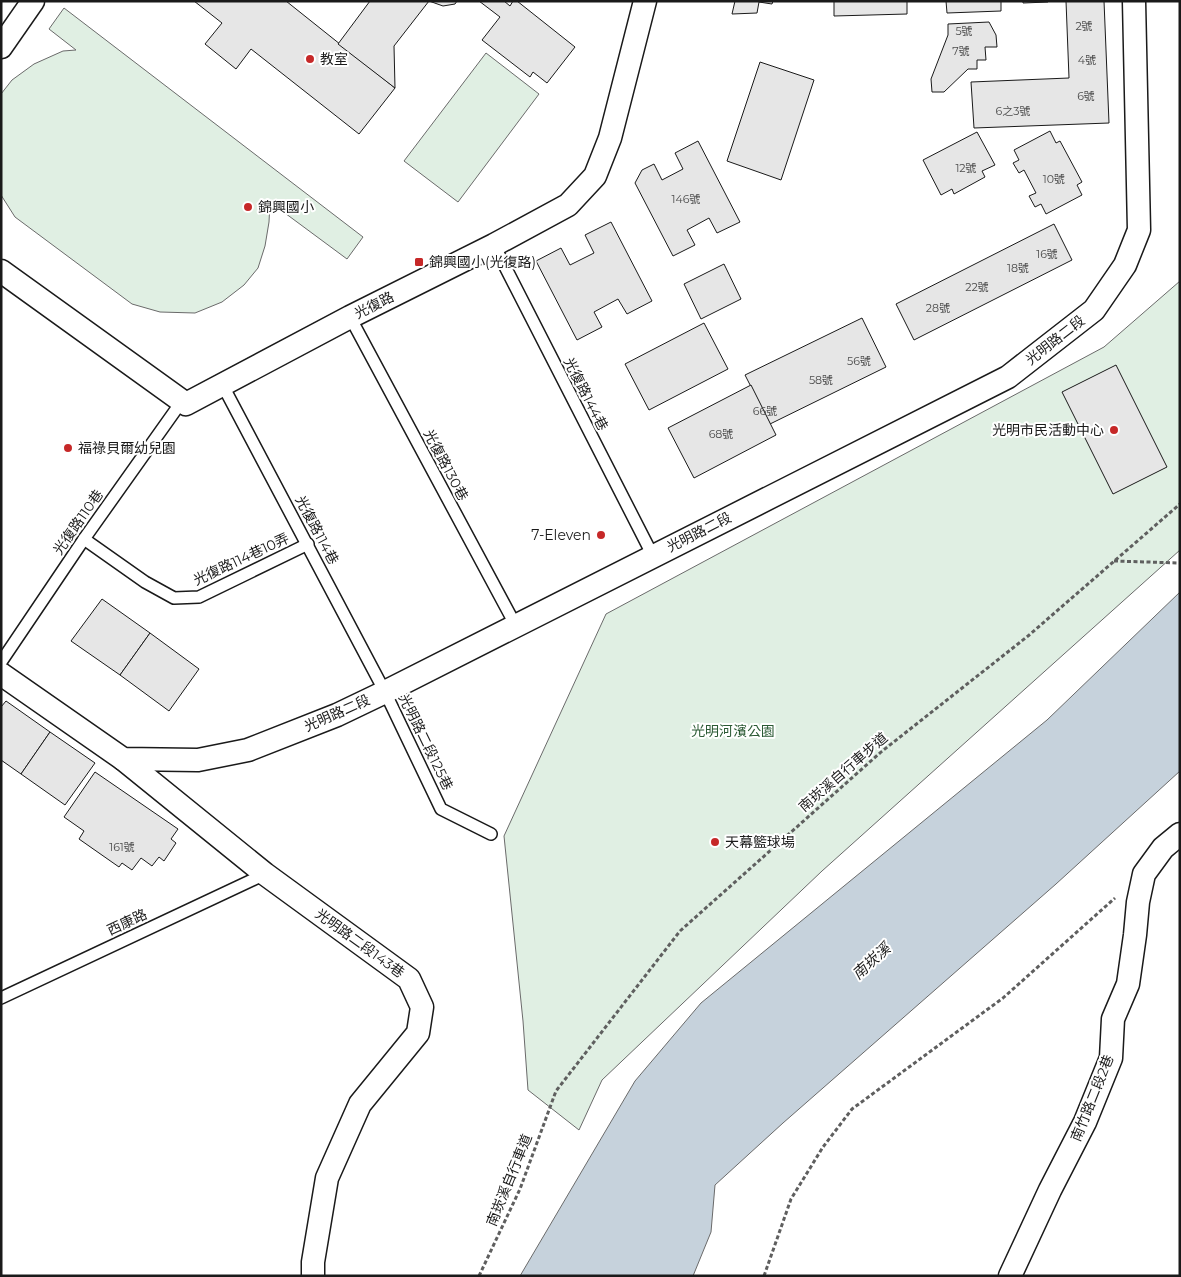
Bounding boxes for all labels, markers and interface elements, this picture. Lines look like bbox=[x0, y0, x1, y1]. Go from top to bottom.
house number: 2號 bbox=[1075, 19, 1093, 33]
house number: 5號 bbox=[955, 24, 973, 38]
house number: 7號 bbox=[952, 44, 970, 58]
place label: 教室 bbox=[320, 50, 348, 68]
marker: 教室 bbox=[304, 53, 316, 65]
house number: 4號 bbox=[1078, 53, 1096, 67]
house number: 6號 bbox=[1077, 89, 1095, 103]
house number: 6之3號 bbox=[996, 104, 1030, 118]
house number: 12號 bbox=[955, 161, 977, 175]
house number: 10號 bbox=[1043, 172, 1065, 186]
house number: 146號 bbox=[672, 192, 700, 206]
place label: 錦興國小 bbox=[258, 198, 314, 216]
marker: 錦興國小 bbox=[242, 201, 254, 213]
house number: 16號 bbox=[1036, 247, 1058, 261]
place label: 錦興國小(光復路) bbox=[429, 253, 536, 271]
marker: 錦興國小(光復路) bbox=[413, 256, 425, 268]
house number: 18號 bbox=[1007, 261, 1029, 275]
house number: 22號 bbox=[965, 280, 989, 294]
street label: 光復路 bbox=[351, 287, 397, 323]
house number: 28號 bbox=[926, 301, 950, 315]
street label: 光明路二段 bbox=[1022, 311, 1088, 369]
street label: 光復路144巷 bbox=[560, 354, 612, 434]
house number: 56號 bbox=[847, 354, 871, 368]
house number: 58號 bbox=[809, 373, 833, 387]
house number: 66號 bbox=[753, 404, 777, 418]
place label: 光明市民活動中心 bbox=[992, 421, 1104, 439]
marker: 光明市民活動中心 bbox=[1108, 424, 1120, 436]
street label: 光復路130巷 bbox=[420, 426, 472, 504]
house number: 68號 bbox=[709, 427, 733, 441]
place label: 福祿貝爾幼兒園 bbox=[78, 439, 176, 457]
marker: 福祿貝爾幼兒園 bbox=[62, 442, 74, 454]
street label: 光復路110巷 bbox=[49, 486, 107, 558]
street label: 光復路114巷 bbox=[291, 492, 343, 568]
street label: 光明路二段 bbox=[664, 508, 734, 556]
place label: 7-Eleven bbox=[531, 526, 591, 544]
street label: 光復路114巷10弄 bbox=[190, 529, 292, 589]
marker: 7-Eleven bbox=[595, 529, 607, 541]
street label: 光明路二段 bbox=[301, 691, 373, 735]
street label: 光明路二段125巷 bbox=[395, 691, 457, 793]
park label: 光明河濱公園 bbox=[691, 722, 775, 740]
street label: 南崁溪自行車步道 bbox=[795, 728, 891, 816]
place label: 天幕籃球場 bbox=[725, 833, 795, 851]
marker: 天幕籃球場 bbox=[709, 836, 721, 848]
house number: 161號 bbox=[109, 840, 135, 854]
street label: 西康路 bbox=[104, 905, 150, 939]
street label: 光明路二段143巷 bbox=[312, 905, 408, 981]
water label: 南崁溪 bbox=[848, 938, 896, 983]
street label: 南竹路二段2巷 bbox=[1066, 1052, 1118, 1144]
street label: 南崁溪自行車道 bbox=[482, 1131, 536, 1229]

